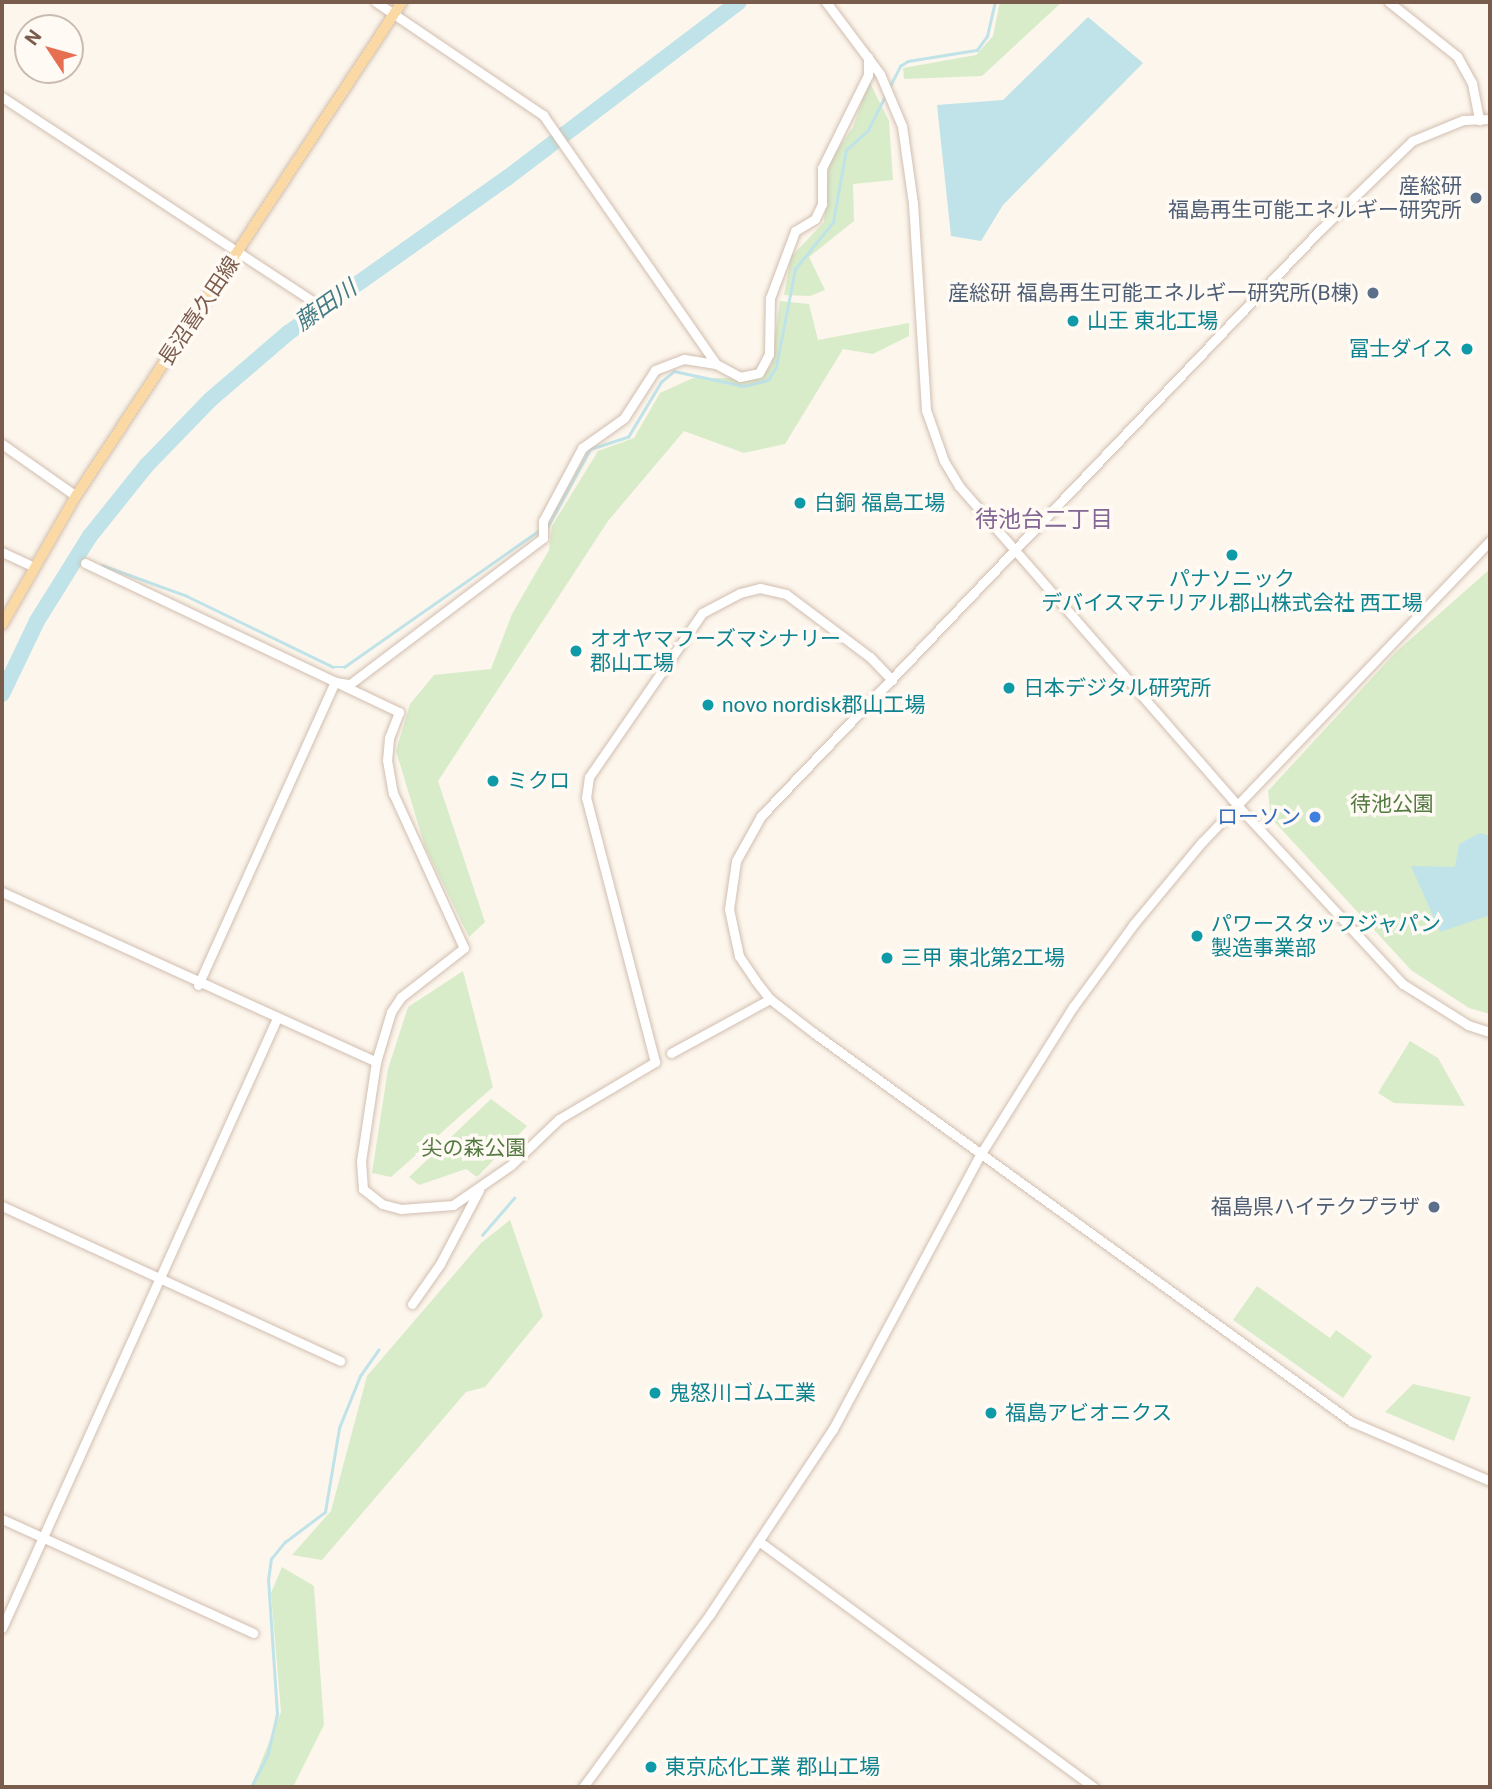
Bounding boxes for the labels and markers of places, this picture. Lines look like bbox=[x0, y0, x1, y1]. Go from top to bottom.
place label: 産総研 福島再生可能エネルギー研究所 bbox=[1168, 173, 1462, 223]
marker: 産総研 福島再生可能エネルギー研究所 bbox=[1468, 190, 1484, 206]
place label: 産総研 福島再生可能エネルギー研究所(B棟) bbox=[948, 280, 1359, 306]
marker: 産総研 福島再生可能エネルギー研究所(B棟) bbox=[1365, 285, 1381, 301]
place label: 山王 東北工場 bbox=[1087, 308, 1218, 334]
marker: 山王 東北工場 bbox=[1065, 313, 1081, 329]
place label: 冨士ダイス bbox=[1348, 336, 1453, 362]
marker: 冨士ダイス bbox=[1459, 341, 1475, 357]
place label: 白銅 福島工場 bbox=[814, 490, 945, 516]
marker: 白銅 福島工場 bbox=[792, 495, 808, 511]
marker: パナソニック デバイスマテリアル郡山株式会社 西工場 bbox=[1224, 547, 1240, 563]
place label: パナソニック デバイスマテリアル郡山株式会社 西工場 bbox=[1040, 566, 1424, 616]
place label: オオヤマフーズマシナリー 郡山工場 bbox=[590, 626, 842, 676]
marker: オオヤマフーズマシナリー 郡山工場 bbox=[568, 643, 584, 659]
place label: 日本デジタル研究所 bbox=[1023, 675, 1212, 701]
marker: 日本デジタル研究所 bbox=[1001, 680, 1017, 696]
place label: novo nordisk郡山工場 bbox=[722, 692, 926, 718]
marker: novo nordisk郡山工場 bbox=[700, 697, 716, 713]
place label: ミクロ bbox=[507, 768, 570, 794]
marker: ミクロ bbox=[485, 773, 501, 789]
place label: ローソン bbox=[1217, 804, 1301, 830]
marker: ローソン bbox=[1307, 809, 1323, 825]
place label: パワースタッフジャパン 製造事業部 bbox=[1211, 911, 1442, 961]
marker: パワースタッフジャパン 製造事業部 bbox=[1189, 928, 1205, 944]
place label: 三甲 東北第2工場 bbox=[901, 945, 1065, 971]
marker: 三甲 東北第2工場 bbox=[879, 950, 895, 966]
place label: 福島県ハイテクプラザ bbox=[1210, 1194, 1420, 1220]
marker: 福島県ハイテクプラザ bbox=[1426, 1199, 1442, 1215]
place label: 鬼怒川ゴム工業 bbox=[669, 1380, 816, 1406]
marker: 鬼怒川ゴム工業 bbox=[647, 1385, 663, 1401]
place label: 福島アビオニクス bbox=[1005, 1400, 1173, 1426]
marker: 福島アビオニクス bbox=[983, 1405, 999, 1421]
place label: 東京応化工業 郡山工場 bbox=[665, 1754, 880, 1780]
marker: 東京応化工業 郡山工場 bbox=[643, 1759, 659, 1775]

